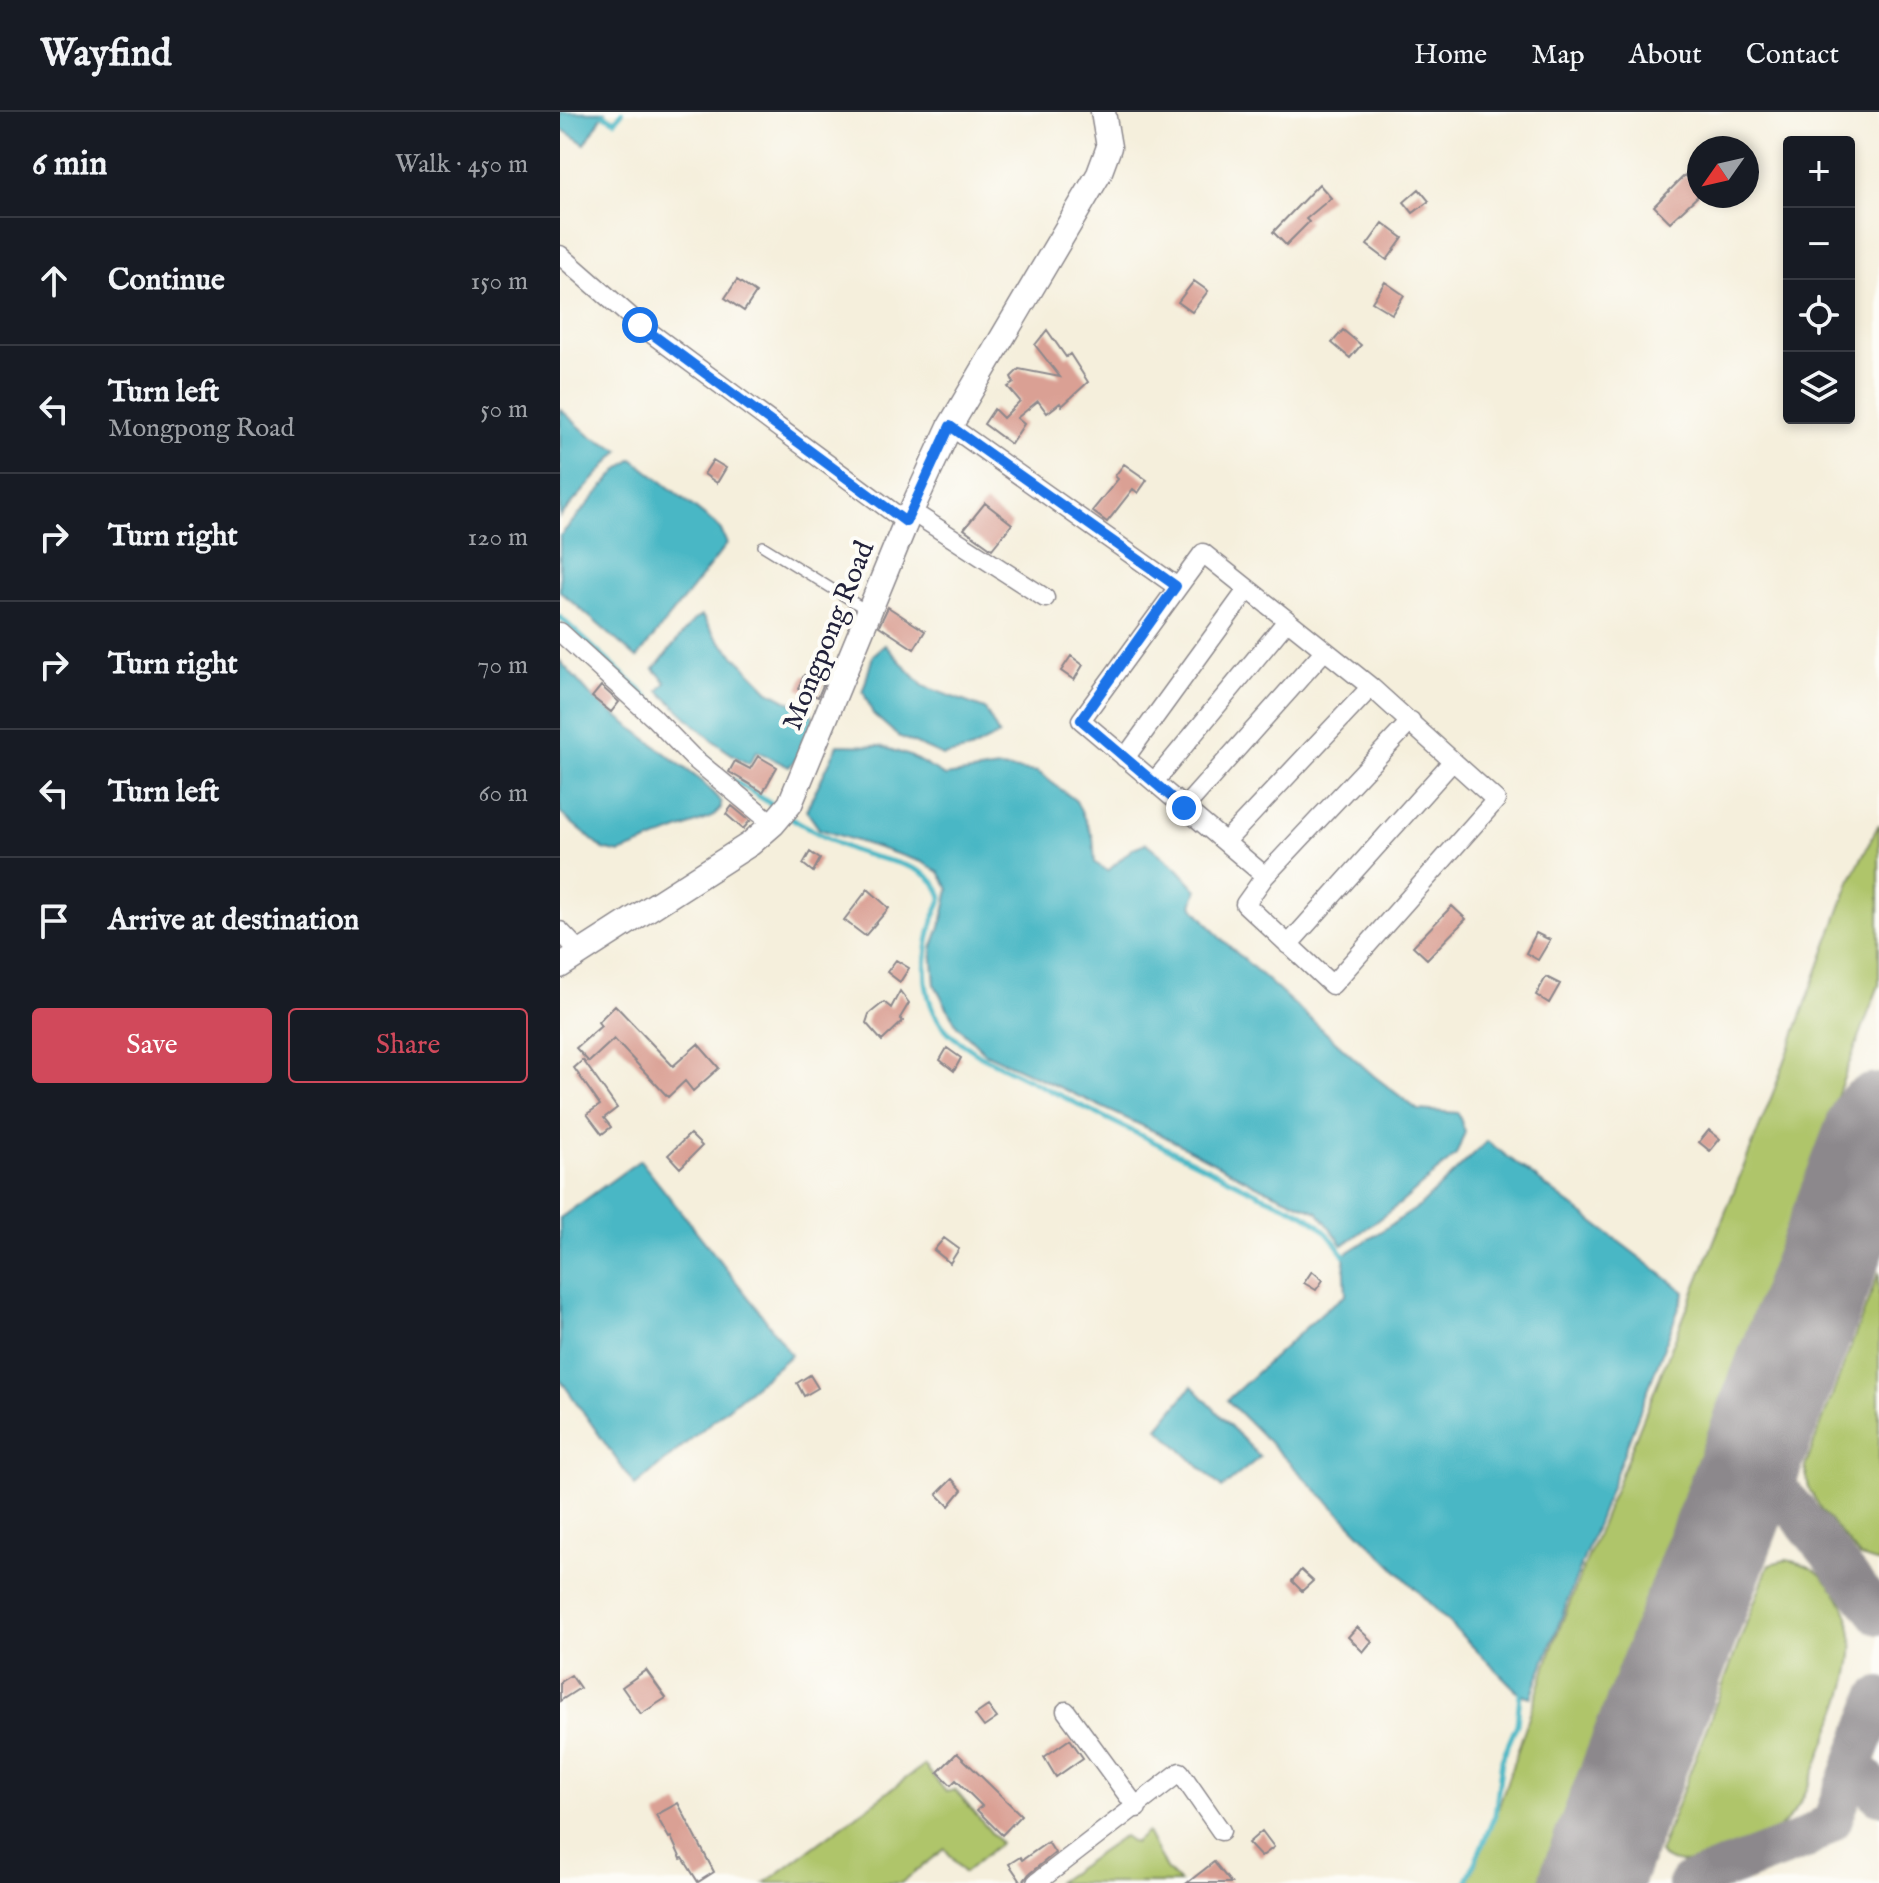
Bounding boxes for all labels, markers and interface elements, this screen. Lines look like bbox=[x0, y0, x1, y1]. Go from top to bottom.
text: Wayfind bbox=[40, 31, 171, 79]
text: Home bbox=[1414, 38, 1487, 73]
text: Map bbox=[1531, 38, 1585, 73]
text: About bbox=[1629, 38, 1702, 73]
text: Contact bbox=[1746, 38, 1839, 73]
north arrow bbox=[1687, 136, 1759, 208]
map controls bbox=[1783, 136, 1855, 424]
button: + bbox=[1783, 136, 1855, 208]
text: 6 min bbox=[32, 143, 107, 186]
text: Walk · 450 m bbox=[395, 148, 528, 181]
button: − bbox=[1783, 208, 1855, 280]
icon: ahead bbox=[32, 259, 76, 303]
text: Continue bbox=[108, 262, 225, 300]
text: 150 m bbox=[470, 265, 528, 298]
button: locate bbox=[1783, 280, 1855, 352]
route start bbox=[622, 307, 658, 343]
button: layers bbox=[1783, 352, 1855, 424]
text: Turn left bbox=[108, 374, 219, 412]
icon: left bbox=[32, 387, 76, 431]
text: 50 m bbox=[480, 393, 528, 426]
text: Mongpong Road bbox=[108, 412, 294, 445]
icon: right bbox=[32, 515, 76, 559]
text: Turn right bbox=[108, 518, 238, 556]
text: 120 m bbox=[468, 521, 528, 554]
street label: Mongpong Road bbox=[775, 536, 883, 736]
icon: right bbox=[32, 643, 76, 687]
text: Turn right bbox=[108, 646, 238, 684]
text: 70 m bbox=[477, 649, 528, 682]
icon: left bbox=[32, 771, 76, 815]
text: Turn left bbox=[108, 774, 219, 812]
text: 60 m bbox=[479, 777, 528, 810]
route end bbox=[1166, 790, 1202, 826]
icon: arrive bbox=[32, 899, 76, 943]
text: Arrive at destination bbox=[108, 902, 359, 940]
button: Save bbox=[32, 1008, 272, 1083]
button: Share bbox=[288, 1008, 528, 1083]

